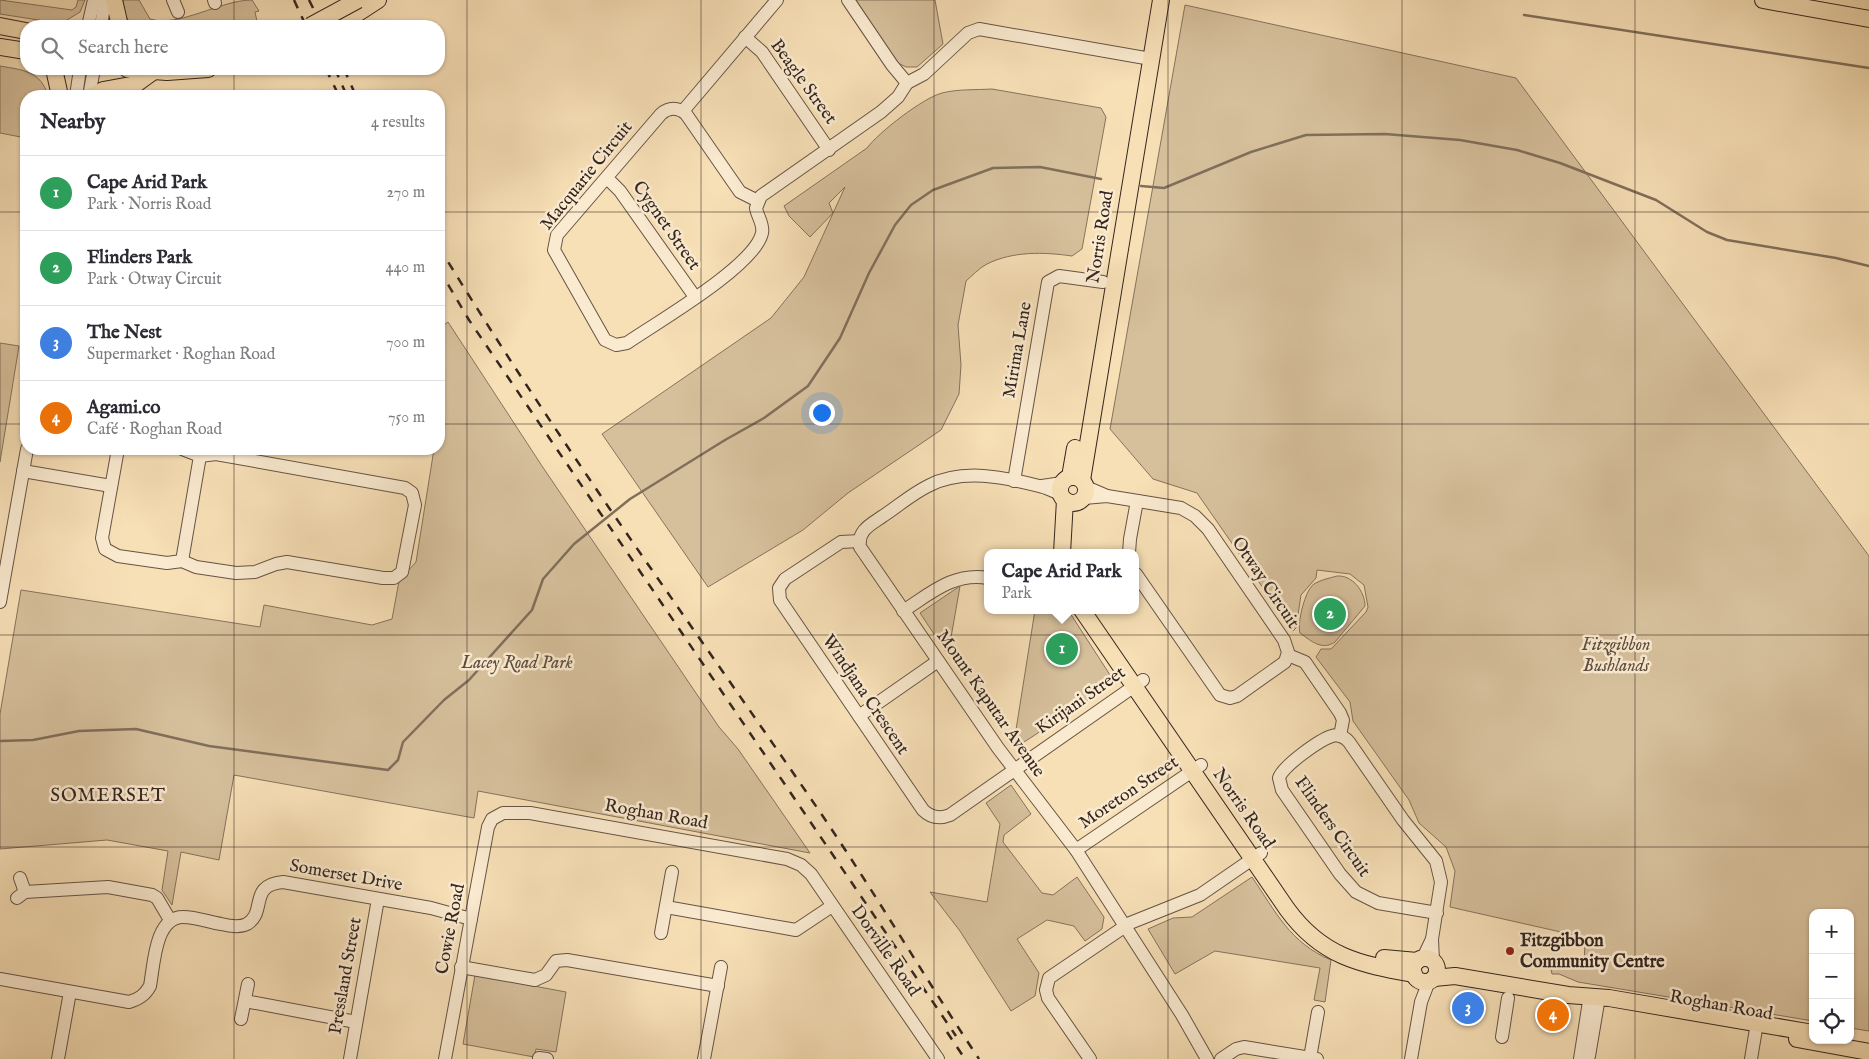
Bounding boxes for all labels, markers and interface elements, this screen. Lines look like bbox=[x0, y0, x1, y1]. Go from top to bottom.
search box bbox=[20, 20, 445, 75]
icon: search bbox=[38, 34, 66, 62]
street label: Beagle Street bbox=[764, 35, 842, 129]
text: Search here bbox=[78, 36, 169, 60]
text: Nearby bbox=[40, 109, 105, 136]
text: 4 results bbox=[371, 113, 425, 133]
street label: Macquarie Circuit bbox=[536, 117, 638, 235]
text: Cape Arid Park bbox=[87, 171, 207, 195]
street label: Cygnet Street bbox=[627, 177, 705, 275]
text: 1 bbox=[53, 183, 59, 203]
text: 270 m bbox=[386, 183, 425, 203]
street label: Norris Road bbox=[1082, 189, 1120, 285]
text: Park · Norris Road bbox=[87, 195, 211, 215]
text: Flinders Park bbox=[87, 246, 192, 270]
text: 2 bbox=[52, 258, 60, 278]
text: 440 m bbox=[386, 258, 425, 278]
text: Park · Otway Circuit bbox=[87, 270, 222, 290]
street label: Mirima Lane bbox=[998, 300, 1038, 400]
text: The Nest bbox=[87, 321, 162, 345]
text: 3 bbox=[53, 333, 59, 353]
text: 700 m bbox=[386, 333, 425, 353]
text: Supermarket · Roghan Road bbox=[87, 345, 275, 365]
text: Agami.co bbox=[87, 396, 161, 420]
your location bbox=[809, 400, 835, 426]
text: 4 bbox=[52, 408, 60, 428]
text: 750 m bbox=[388, 408, 425, 428]
text: Café · Roghan Road bbox=[87, 420, 222, 440]
street label: Otway Circuit bbox=[1226, 533, 1304, 633]
popup bbox=[984, 549, 1139, 614]
text: Cape Arid Park bbox=[1001, 560, 1122, 584]
text: Park bbox=[1001, 584, 1032, 604]
pin: 2 bbox=[1314, 595, 1346, 633]
street label: Mount Kaputar Avenue bbox=[930, 626, 1050, 782]
street label: Windjana Crescent bbox=[816, 630, 914, 760]
pin: 1 bbox=[1046, 630, 1078, 668]
park label: Fitzgibbon Bushlands bbox=[1582, 634, 1650, 678]
park label: Lacey Road Park bbox=[460, 652, 573, 675]
street label: Kirijani Street bbox=[1032, 662, 1130, 740]
street label: Moreton Street bbox=[1075, 751, 1183, 835]
street label: Norris Road bbox=[1207, 764, 1280, 854]
street label: Flinders Circuit bbox=[1289, 772, 1375, 882]
district label: SOMERSET bbox=[50, 784, 166, 808]
street label: Roghan Road bbox=[602, 795, 710, 835]
street label: Somerset Drive bbox=[288, 855, 404, 897]
street label: Cowie Road bbox=[431, 881, 471, 976]
street label: Dorville Road bbox=[845, 901, 925, 1001]
map controls bbox=[1809, 909, 1854, 1044]
button: + bbox=[1809, 909, 1854, 954]
street label: Pressland Street bbox=[324, 916, 368, 1036]
place label: Fitzgibbon Community Centre bbox=[1520, 930, 1665, 974]
marker: Fitzgibbon Community Centre bbox=[1504, 945, 1516, 957]
button: − bbox=[1809, 954, 1854, 999]
street label: Roghan Road bbox=[1667, 986, 1775, 1026]
pin: 3 bbox=[1452, 989, 1484, 1027]
pin: 4 bbox=[1537, 996, 1569, 1034]
button: locate bbox=[1809, 999, 1854, 1044]

